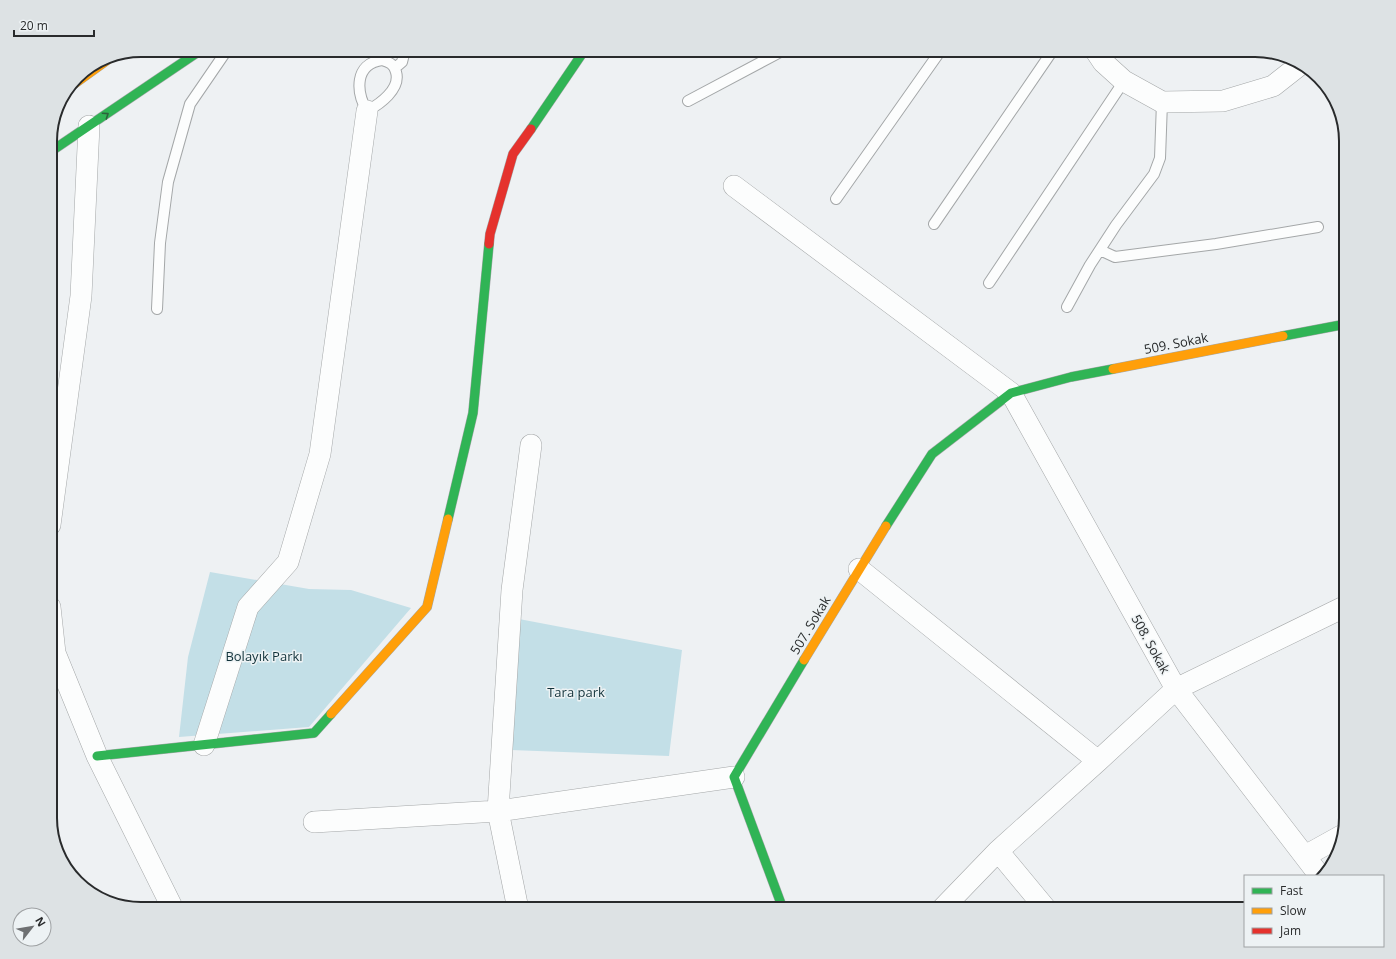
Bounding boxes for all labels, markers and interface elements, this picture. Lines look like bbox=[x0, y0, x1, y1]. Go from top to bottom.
scale bar bbox=[14, 12, 94, 38]
text: 20 m bbox=[20, 17, 48, 34]
one-way arrow bbox=[102, 112, 109, 120]
street label: 509. Sokak bbox=[1142, 328, 1210, 358]
street label: 507. Sokak bbox=[786, 592, 835, 657]
street label: 508. Sokak bbox=[1127, 611, 1175, 677]
park label: Bolayık Parkı bbox=[225, 647, 303, 665]
park label: Tara park bbox=[547, 683, 605, 701]
legend bbox=[1244, 875, 1384, 947]
text: Fast bbox=[1280, 882, 1303, 899]
text: Slow bbox=[1280, 902, 1307, 919]
north arrow bbox=[12, 907, 52, 947]
text: N bbox=[32, 914, 50, 929]
text: Jam bbox=[1279, 922, 1301, 939]

